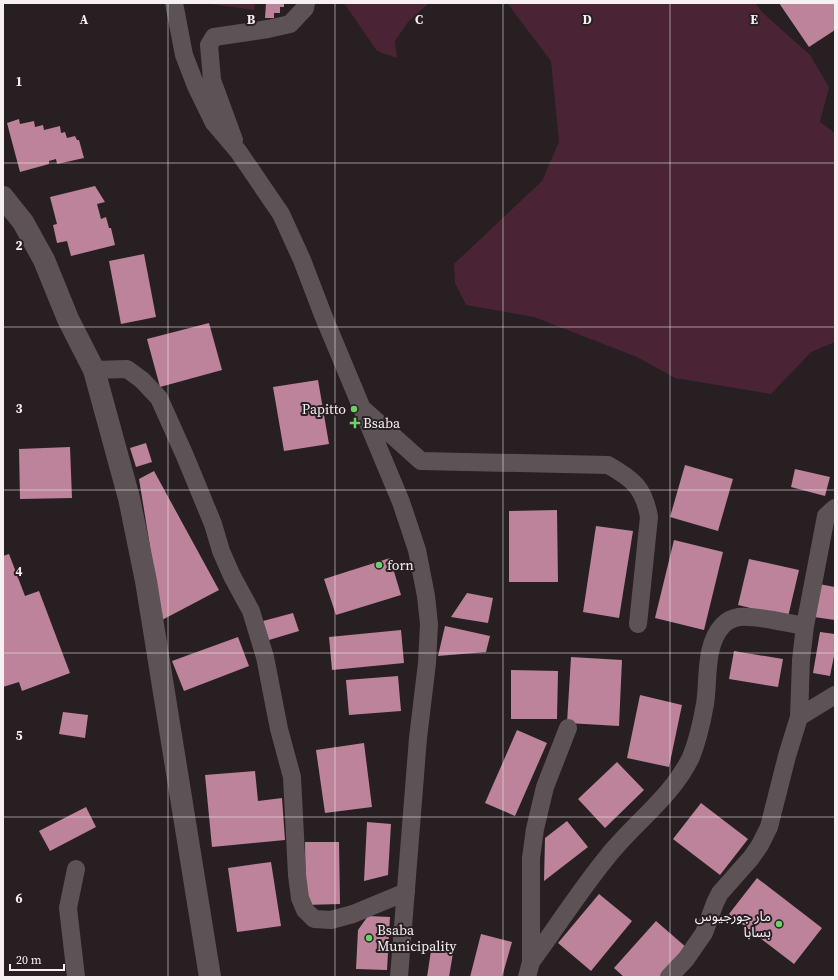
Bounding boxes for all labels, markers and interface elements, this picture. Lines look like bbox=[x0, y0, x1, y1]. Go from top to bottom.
text: A bbox=[80, 11, 89, 28]
text: B bbox=[247, 11, 256, 28]
text: C bbox=[415, 11, 423, 28]
text: D bbox=[582, 11, 592, 28]
text: E bbox=[750, 11, 758, 28]
text: 1 bbox=[15, 73, 23, 90]
text: 2 bbox=[15, 237, 23, 254]
place label: Papitto bbox=[302, 399, 346, 419]
text: 3 bbox=[15, 400, 23, 417]
marker: Papitto bbox=[349, 404, 359, 414]
place label: Bsaba bbox=[363, 413, 401, 433]
marker: Bsaba bbox=[350, 418, 360, 428]
place label: forn bbox=[387, 555, 414, 575]
marker: forn bbox=[374, 560, 384, 570]
text: 4 bbox=[15, 563, 23, 580]
text: 5 bbox=[15, 727, 23, 744]
text: 6 bbox=[15, 890, 23, 907]
place label: مار جورجيوس بسابا bbox=[695, 906, 771, 942]
marker: مار جورجيوس بسابا bbox=[774, 919, 784, 929]
place label: Bsaba Municipality bbox=[377, 920, 457, 956]
marker: Bsaba Municipality bbox=[364, 933, 374, 943]
scale bar bbox=[10, 946, 64, 972]
text: 20 m bbox=[16, 952, 42, 968]

